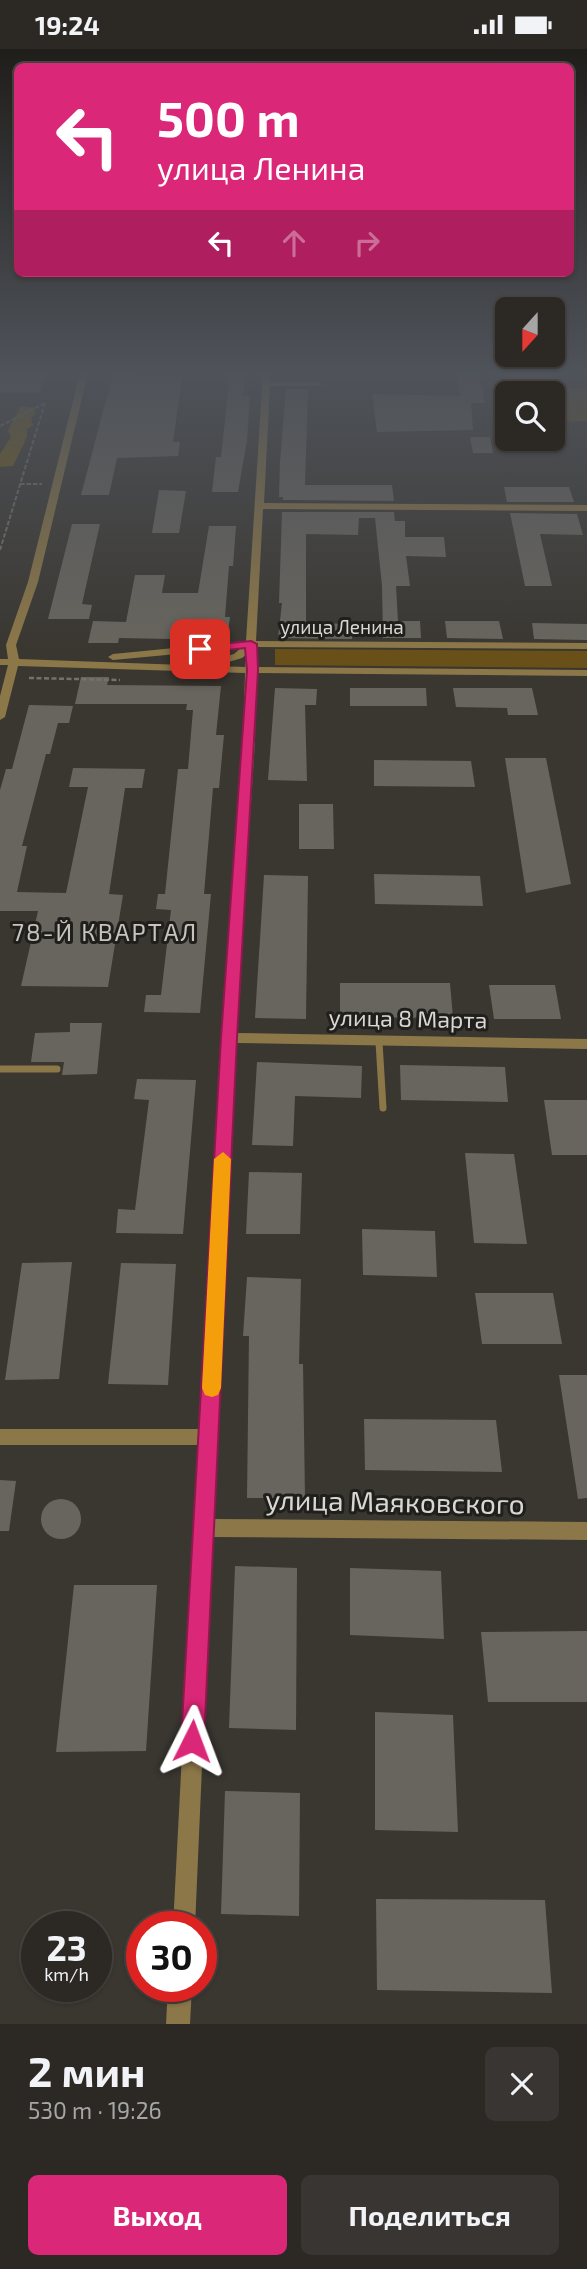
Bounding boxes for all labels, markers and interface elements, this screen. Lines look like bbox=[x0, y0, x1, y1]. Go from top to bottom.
text: 19:24 bbox=[35, 9, 100, 40]
text: 500 m bbox=[157, 88, 300, 147]
icon: left bbox=[42, 91, 133, 182]
text: улица Ленина bbox=[157, 148, 365, 186]
icon: left bbox=[202, 224, 240, 262]
icon: ahead bbox=[275, 224, 313, 262]
icon: right bbox=[348, 224, 386, 262]
north arrow bbox=[495, 297, 565, 367]
map controls bbox=[495, 297, 565, 451]
button: search bbox=[495, 381, 565, 451]
street label: улица Ленина bbox=[280, 615, 404, 639]
pin bbox=[170, 619, 230, 679]
icon: arrive bbox=[181, 630, 219, 668]
district label: 78-Й КВАРТАЛ bbox=[12, 917, 198, 946]
street label: улица 8 Марта bbox=[328, 1003, 488, 1034]
street label: улица Маяковского bbox=[265, 1482, 525, 1520]
position arrow bbox=[155, 1704, 229, 1778]
speed limit sign: 30 bbox=[126, 1911, 217, 2002]
text: 23 bbox=[46, 1926, 87, 1968]
text: km/h bbox=[44, 1963, 89, 1985]
text: 2 мин bbox=[28, 2045, 145, 2095]
button: close bbox=[485, 2047, 559, 2121]
text: 530 m · 19:26 bbox=[28, 2096, 162, 2124]
button: Выход bbox=[28, 2175, 287, 2255]
button: Поделиться bbox=[301, 2175, 559, 2255]

